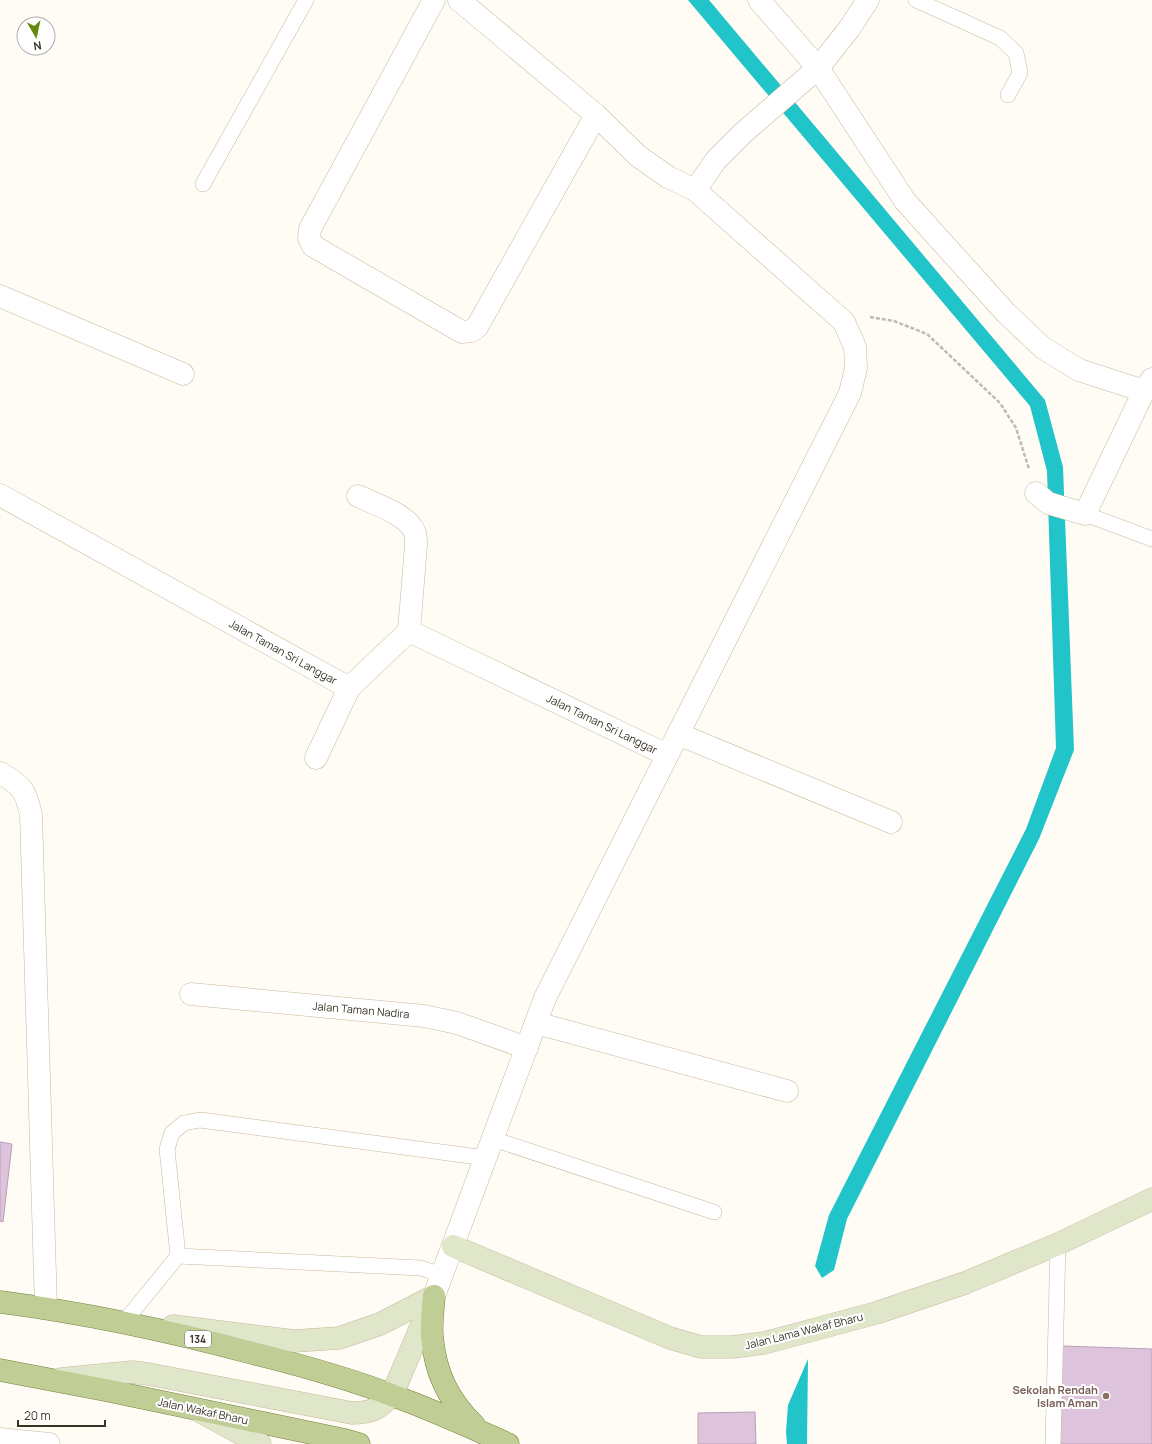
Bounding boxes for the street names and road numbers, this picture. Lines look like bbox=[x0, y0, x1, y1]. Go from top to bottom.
street label: Jalan Taman Sri Langgar bbox=[226, 616, 340, 688]
street label: Jalan Taman Sri Langgar bbox=[544, 690, 660, 757]
street label: Jalan Taman Nadira bbox=[312, 998, 410, 1021]
street label: Jalan Lama Wakaf Bharu bbox=[743, 1309, 865, 1352]
road number: 134 bbox=[185, 1331, 211, 1347]
street label: Jalan Wakaf Bharu bbox=[157, 1394, 250, 1427]

